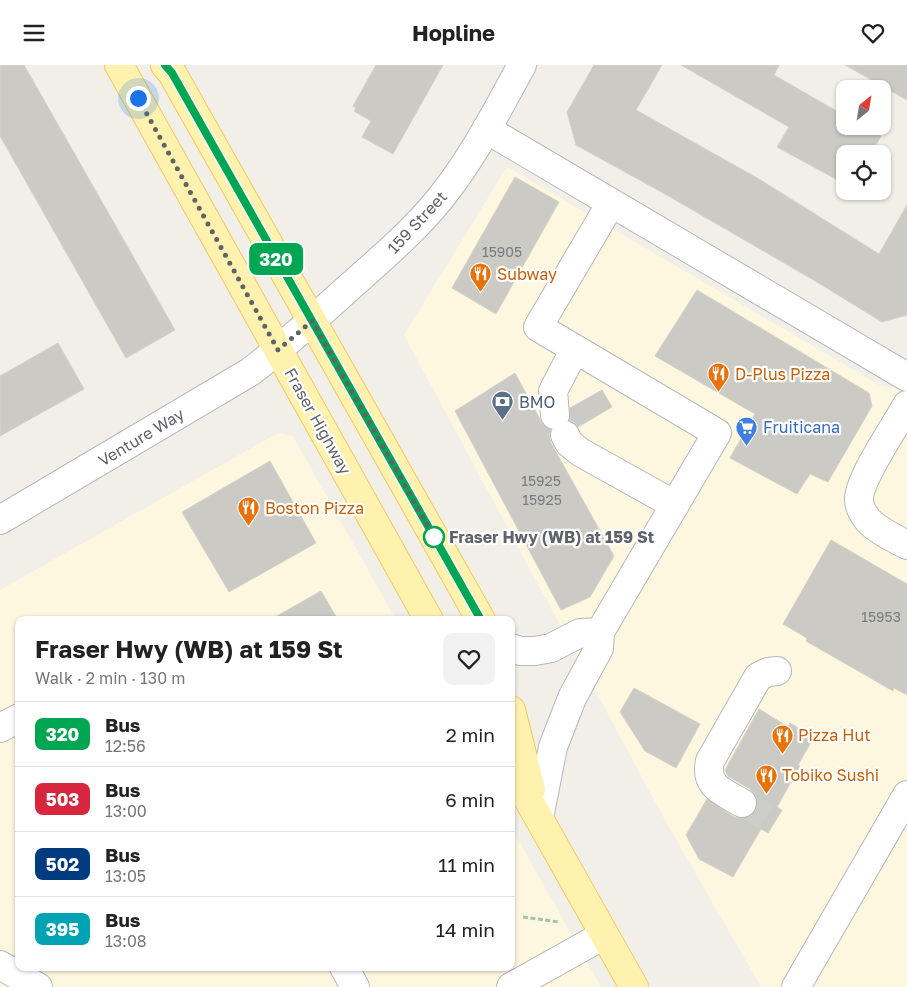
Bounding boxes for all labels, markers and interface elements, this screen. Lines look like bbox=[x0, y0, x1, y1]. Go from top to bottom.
icon: menu bbox=[20, 19, 48, 47]
text: Hopline bbox=[412, 19, 495, 46]
icon: heart bbox=[859, 19, 887, 47]
north arrow bbox=[836, 80, 891, 135]
map controls bbox=[836, 80, 891, 200]
your location bbox=[126, 86, 151, 111]
button: locate bbox=[836, 145, 891, 200]
street label: 159 Street bbox=[383, 187, 451, 257]
line badge: 320 bbox=[247, 243, 305, 275]
house number: 15905 bbox=[482, 243, 522, 260]
text: 320 bbox=[259, 248, 293, 270]
restaurant icon: Subway bbox=[469, 262, 493, 293]
place label: Subway bbox=[497, 264, 557, 284]
restaurant icon: D-Plus Pizza bbox=[707, 362, 731, 393]
street label: Fraser Highway bbox=[280, 364, 356, 478]
place label: D-Plus Pizza bbox=[735, 364, 830, 384]
bank icon: BMO bbox=[491, 390, 515, 421]
place label: BMO bbox=[519, 392, 555, 412]
street label: Venture Way bbox=[94, 404, 188, 470]
supermarket icon: Fruiticana bbox=[735, 415, 759, 446]
place label: Fruiticana bbox=[763, 417, 840, 437]
house number: 15925 bbox=[521, 472, 561, 489]
house number: 15925 bbox=[522, 491, 562, 508]
restaurant icon: Boston Pizza bbox=[237, 496, 261, 527]
place label: Boston Pizza bbox=[265, 498, 364, 518]
marker: Fraser Hwy (WB) at 159 St bbox=[423, 526, 445, 548]
place label: Fraser Hwy (WB) at 159 St bbox=[449, 527, 654, 547]
house number: 15953 bbox=[861, 608, 901, 625]
button: heart bbox=[443, 633, 495, 685]
text: Fraser Hwy (WB) at 159 St bbox=[35, 634, 343, 663]
text: Walk · 2 min · 130 m bbox=[35, 668, 185, 688]
text: Bus bbox=[105, 713, 140, 736]
text: 320 bbox=[46, 723, 79, 745]
text: 2 min bbox=[446, 723, 495, 746]
restaurant icon: Pizza Hut bbox=[770, 723, 794, 754]
place label: Pizza Hut bbox=[798, 725, 871, 745]
text: 12:56 bbox=[105, 736, 146, 756]
restaurant icon: Tobiko Sushi bbox=[754, 763, 778, 794]
place label: Tobiko Sushi bbox=[782, 765, 879, 785]
text: Bus bbox=[105, 778, 140, 801]
text: 503 bbox=[46, 788, 79, 810]
text: 6 min bbox=[445, 788, 495, 811]
text: 13:00 bbox=[105, 801, 147, 821]
text: Bus bbox=[105, 843, 140, 866]
text: 502 bbox=[46, 853, 79, 875]
text: 11 min bbox=[438, 853, 495, 876]
text: 13:05 bbox=[105, 866, 146, 886]
text: Bus bbox=[105, 908, 140, 931]
text: 395 bbox=[46, 918, 79, 940]
text: 14 min bbox=[436, 918, 495, 941]
text: 13:08 bbox=[105, 931, 147, 951]

